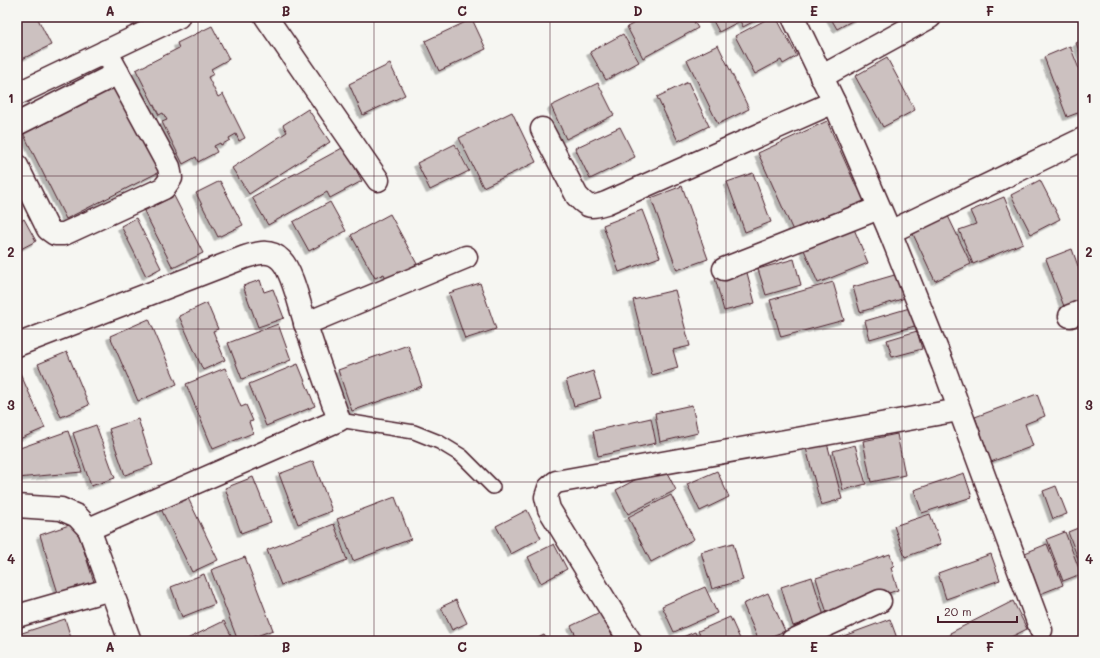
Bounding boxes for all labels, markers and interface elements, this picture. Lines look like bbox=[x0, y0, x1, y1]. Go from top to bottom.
text: A bbox=[105, 2, 115, 19]
text: B bbox=[282, 2, 291, 19]
text: C bbox=[457, 2, 467, 19]
text: D bbox=[633, 2, 643, 19]
text: E bbox=[810, 2, 818, 19]
text: F bbox=[986, 2, 994, 19]
text: 1 bbox=[8, 89, 14, 106]
text: 1 bbox=[1086, 89, 1092, 106]
text: 2 bbox=[7, 243, 15, 260]
text: 2 bbox=[1085, 243, 1093, 260]
text: 3 bbox=[7, 396, 15, 413]
text: 3 bbox=[1085, 396, 1093, 413]
text: 4 bbox=[7, 550, 15, 567]
text: 4 bbox=[1085, 550, 1093, 567]
scale bar bbox=[938, 598, 1017, 624]
text: 20 m bbox=[944, 603, 972, 619]
text: A bbox=[105, 638, 115, 655]
text: B bbox=[282, 638, 291, 655]
text: C bbox=[457, 638, 467, 655]
text: D bbox=[633, 638, 643, 655]
text: E bbox=[810, 638, 818, 655]
text: F bbox=[986, 638, 994, 655]

